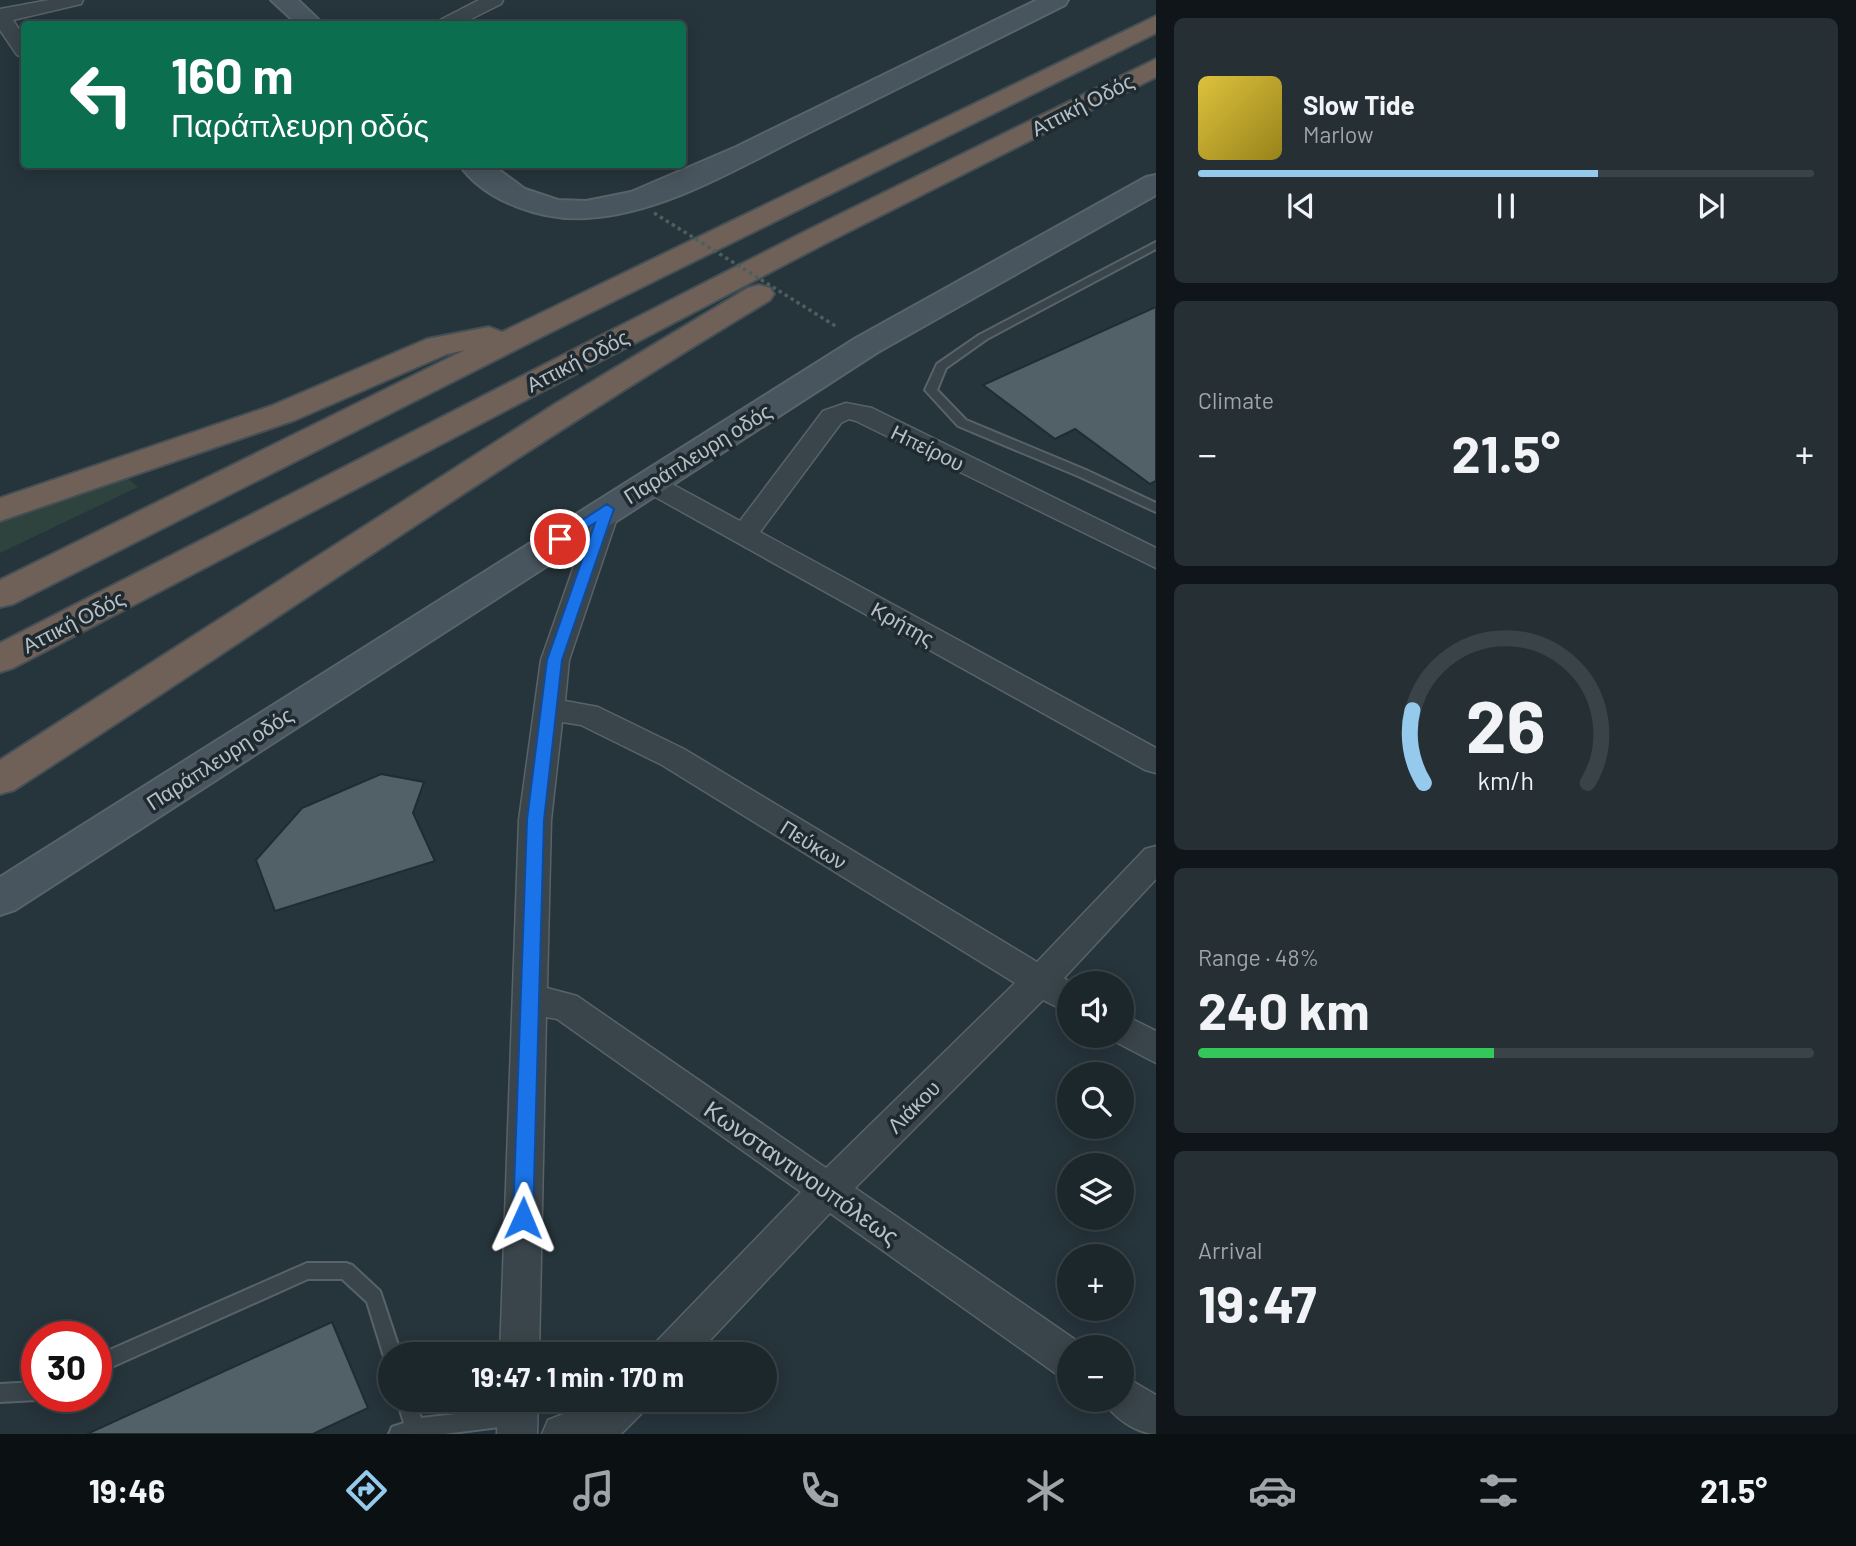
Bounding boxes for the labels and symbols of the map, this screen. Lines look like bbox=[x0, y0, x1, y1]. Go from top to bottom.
street label: Αττική Οδός bbox=[1027, 68, 1137, 140]
street label: Αττική Οδός bbox=[522, 324, 632, 396]
street label: Παράπλευρη οδός bbox=[619, 398, 775, 508]
street label: Ηπείρου bbox=[888, 419, 968, 475]
pin bbox=[530, 509, 590, 569]
street label: Αττική Οδός bbox=[18, 585, 128, 657]
street label: Κρήτης bbox=[867, 596, 939, 650]
street label: Παράπλευρη οδός bbox=[141, 701, 297, 815]
street label: Πεύκων bbox=[776, 814, 852, 874]
street label: Λιάκου bbox=[881, 1074, 945, 1138]
street label: Κωνσταντινουπόλεως bbox=[699, 1094, 905, 1250]
position arrow bbox=[486, 1181, 560, 1255]
speed limit sign: 30 bbox=[21, 1321, 112, 1412]

